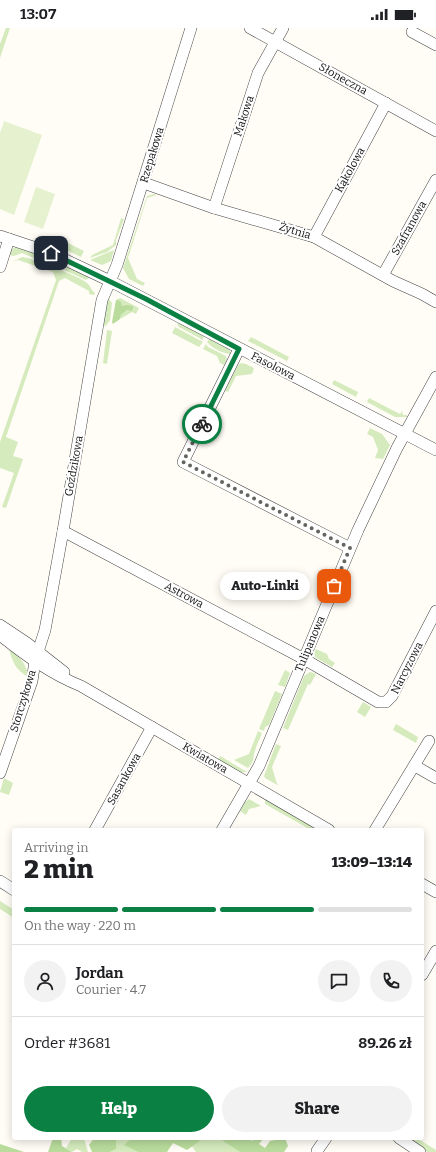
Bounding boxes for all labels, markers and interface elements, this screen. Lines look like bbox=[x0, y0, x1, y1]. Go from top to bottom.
text: 13:07 bbox=[20, 5, 56, 23]
street label: Słoneczna bbox=[316, 60, 370, 98]
street label: Makowa bbox=[231, 94, 257, 138]
street label: Rzepakowa bbox=[137, 126, 167, 184]
street label: Kąkolowa bbox=[332, 145, 368, 195]
street label: Szafranowa bbox=[389, 199, 429, 257]
street label: Żytnia bbox=[278, 219, 313, 242]
pin bbox=[34, 236, 68, 270]
icon: home bbox=[40, 242, 62, 264]
street label: Fasolowa bbox=[249, 349, 297, 383]
courier bbox=[182, 404, 222, 444]
icon: bike bbox=[191, 413, 213, 435]
street label: Goździkowa bbox=[62, 435, 86, 497]
pin bbox=[317, 569, 351, 603]
callout: Auto-Linki bbox=[220, 572, 310, 600]
icon: bag bbox=[323, 575, 345, 597]
text: Auto-Linki bbox=[231, 578, 299, 593]
street label: Astrowa bbox=[162, 579, 206, 611]
street label: Tulipanowa bbox=[292, 614, 328, 674]
street label: Narcyzowa bbox=[388, 640, 426, 696]
street label: Storczykowa bbox=[7, 668, 39, 734]
street label: Kwiatowa bbox=[180, 740, 230, 776]
street label: Sasankowa bbox=[104, 751, 144, 807]
text: Arriving in bbox=[24, 840, 89, 855]
text: 13:09–13:14 bbox=[331, 853, 412, 871]
text: 2 min bbox=[24, 854, 94, 885]
text: On the way · 220 m bbox=[24, 918, 136, 933]
button: person bbox=[24, 960, 66, 1002]
button: chat bbox=[318, 960, 360, 1002]
button: phone bbox=[370, 960, 412, 1002]
text: Jordan bbox=[76, 964, 123, 982]
text: Courier · 4.7 bbox=[76, 982, 146, 997]
text: Order #3681 bbox=[24, 1034, 110, 1052]
text: 89.26 zł bbox=[358, 1034, 412, 1052]
button: Help bbox=[24, 1086, 214, 1132]
button: Share bbox=[222, 1086, 412, 1132]

